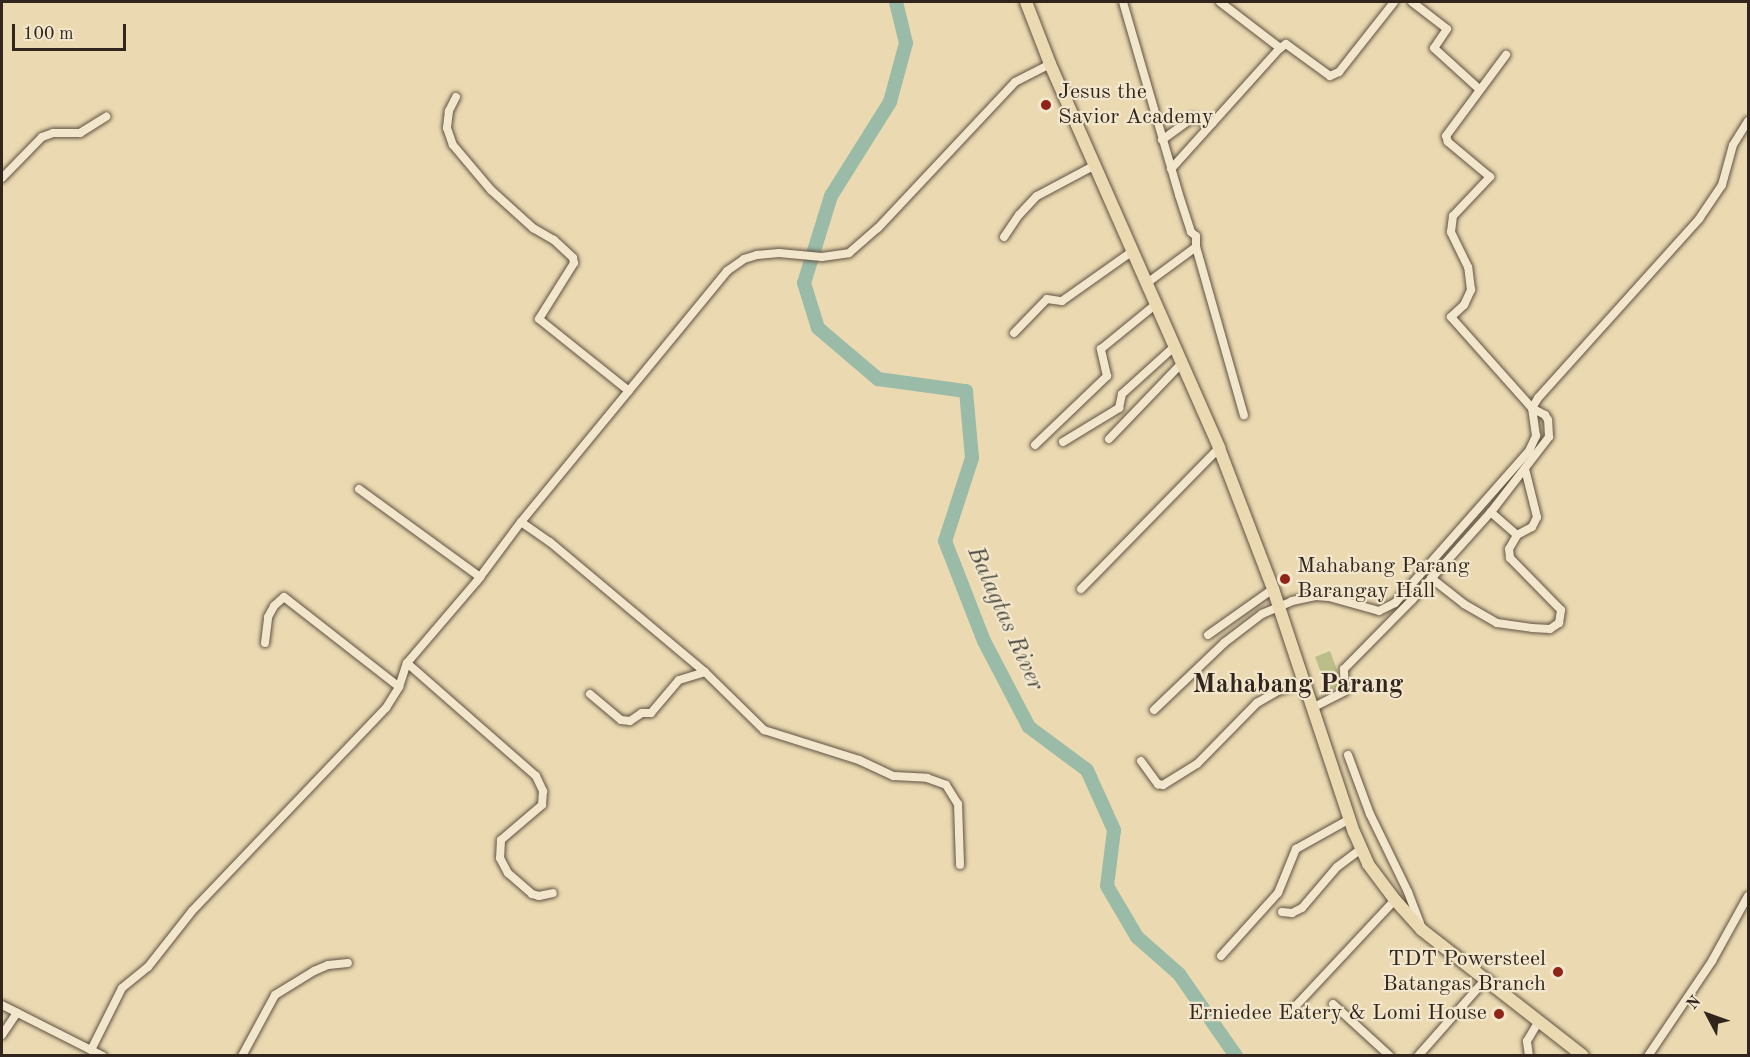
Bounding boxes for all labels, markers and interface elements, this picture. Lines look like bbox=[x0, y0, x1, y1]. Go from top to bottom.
scale bar bbox=[15, 12, 129, 50]
text: 100 m bbox=[23, 25, 74, 43]
place label: Jesus the Savior Academy bbox=[1058, 79, 1213, 130]
marker: Jesus the Savior Academy bbox=[1039, 98, 1053, 112]
water label: Balagtas River bbox=[959, 542, 1049, 696]
place label: Mahabang Parang Barangay Hall bbox=[1297, 553, 1470, 604]
marker: Mahabang Parang Barangay Hall bbox=[1278, 572, 1292, 586]
district label: Mahabang Parang bbox=[1193, 670, 1403, 702]
place label: TDT Powersteel Batangas Branch bbox=[1383, 946, 1546, 998]
marker: TDT Powersteel Batangas Branch bbox=[1551, 965, 1565, 979]
north arrow bbox=[1678, 985, 1738, 1045]
text: N bbox=[1684, 993, 1704, 1013]
place label: Erniedee Eatery & Lomi House bbox=[1188, 1001, 1487, 1027]
marker: Erniedee Eatery & Lomi House bbox=[1492, 1007, 1506, 1021]

